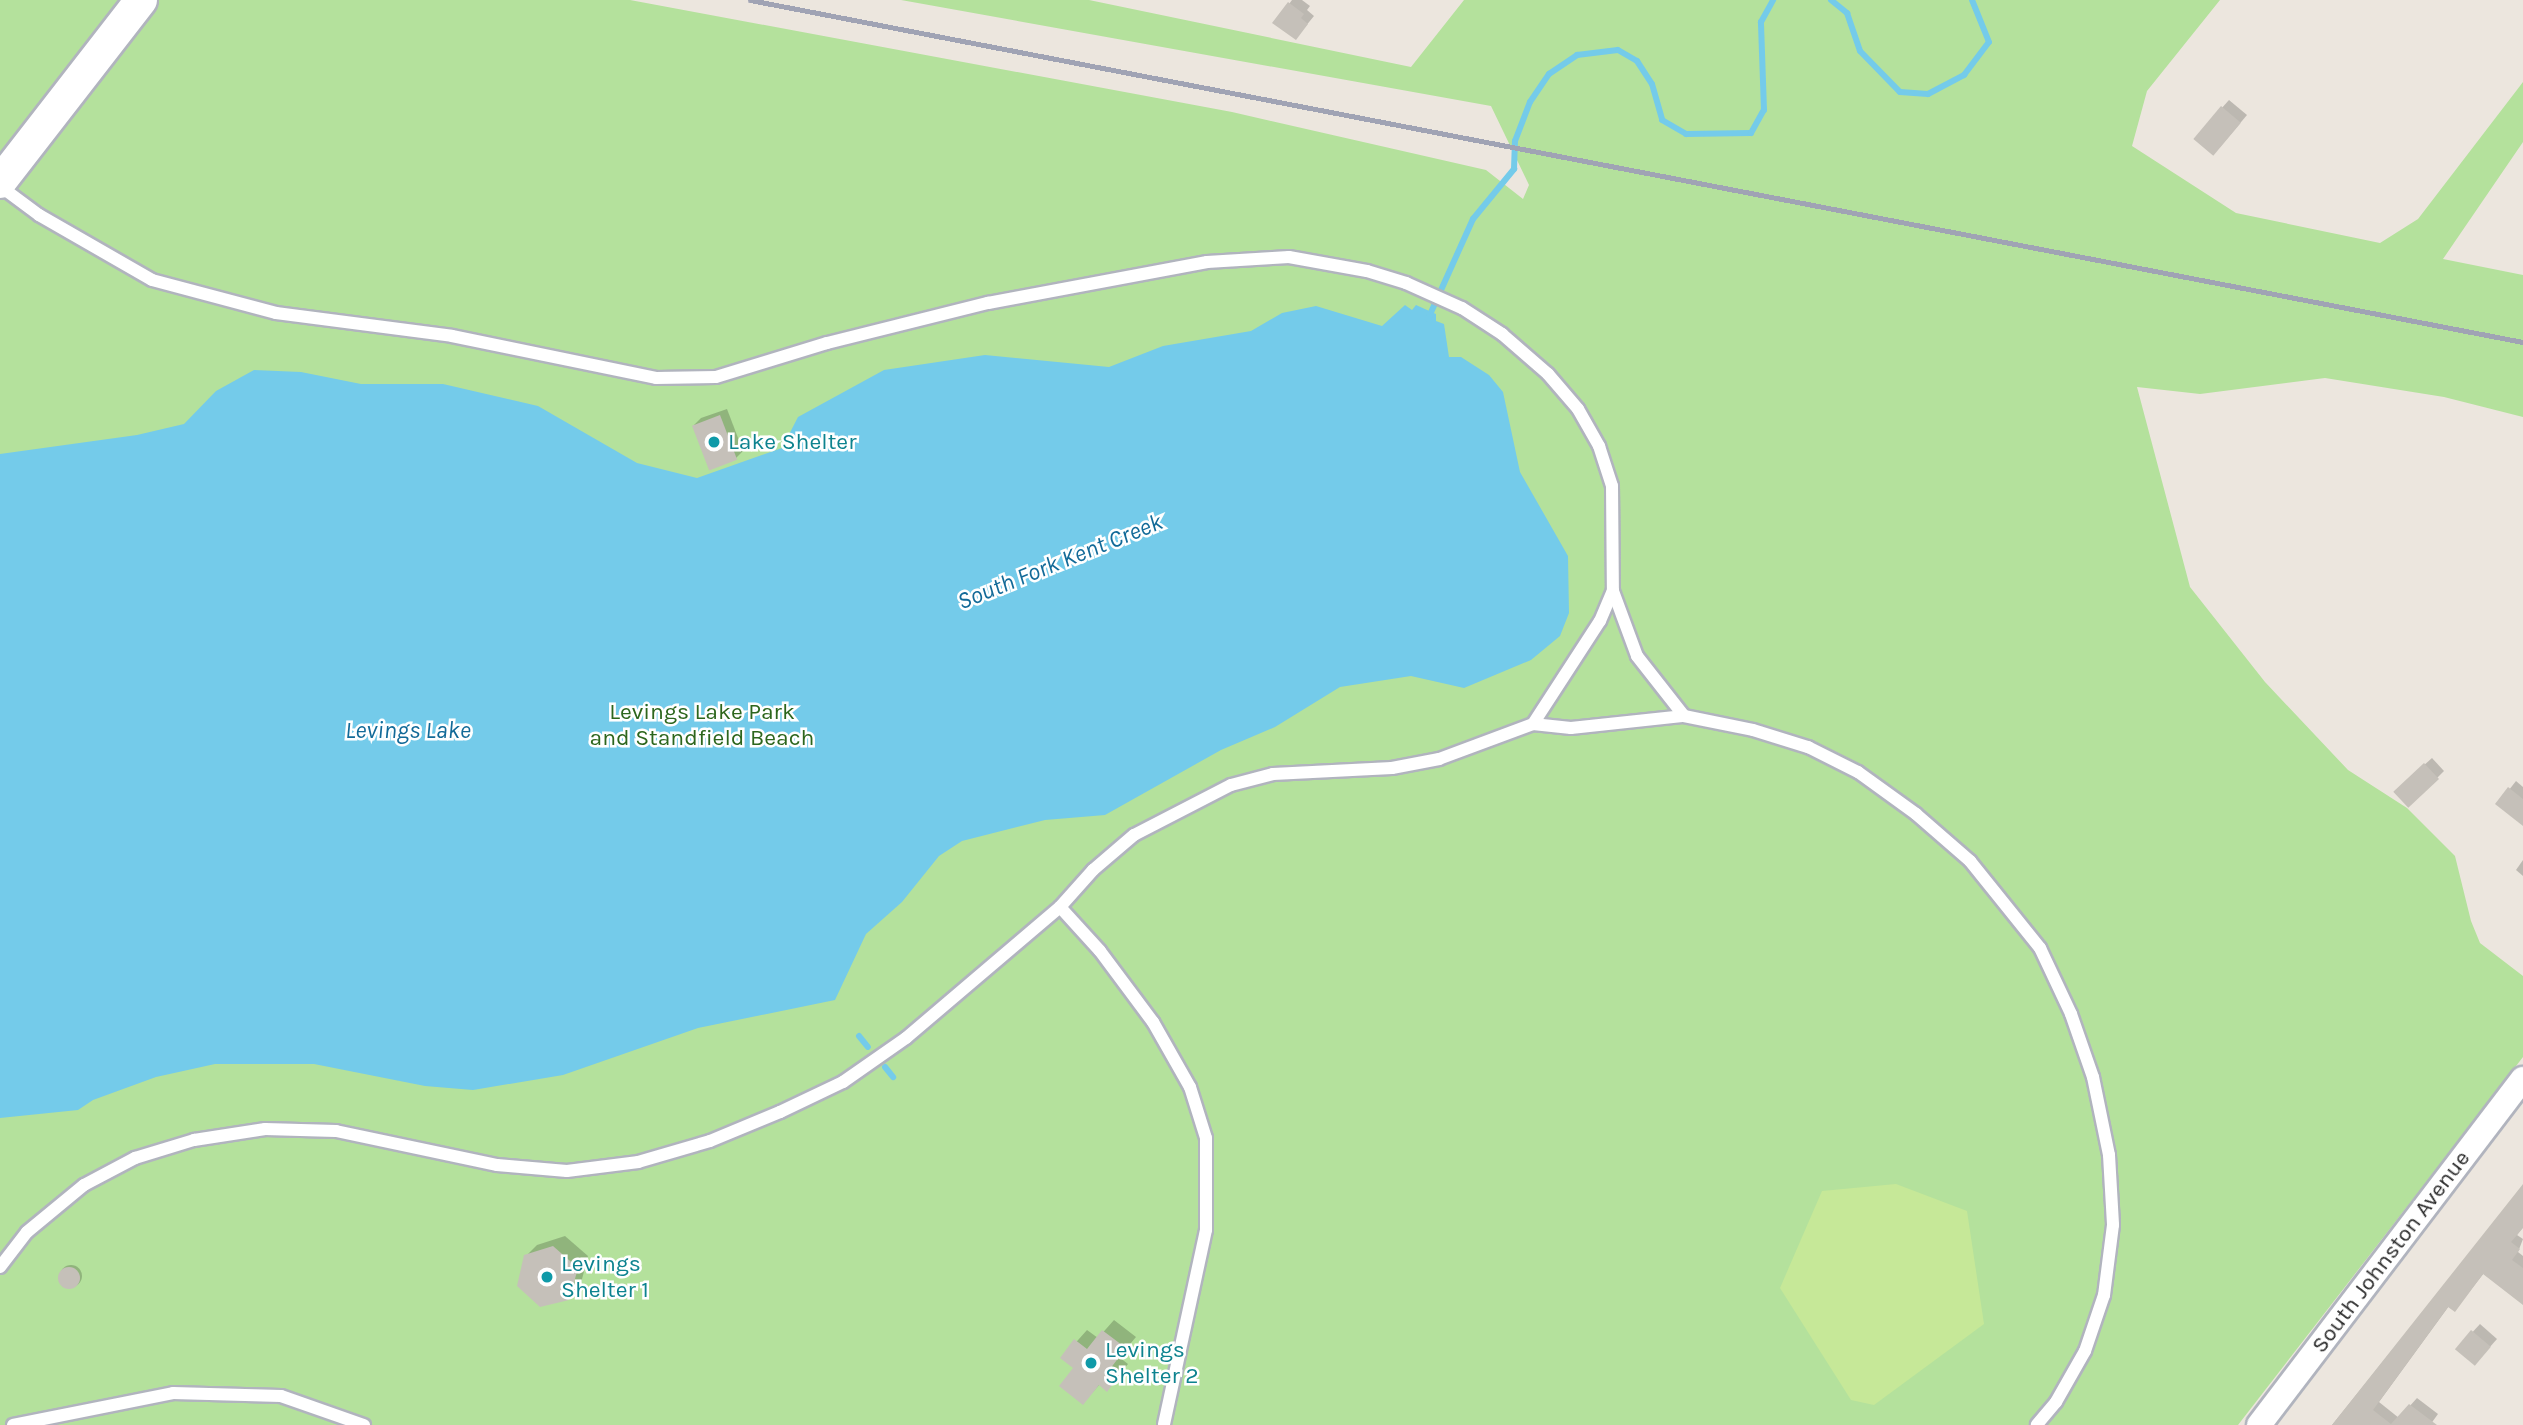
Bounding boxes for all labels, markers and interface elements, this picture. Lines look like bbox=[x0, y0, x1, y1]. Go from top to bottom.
place label: Lake Shelter bbox=[728, 428, 856, 456]
marker: Lake Shelter bbox=[706, 434, 722, 450]
water label: South Fork Kent Creek bbox=[953, 508, 1167, 616]
park label: Levings Lake Park and Standfield Beach bbox=[590, 698, 814, 752]
water label: Levings Lake bbox=[345, 717, 471, 745]
street label: South Johnston Avenue bbox=[2306, 1145, 2476, 1359]
place label: Levings Shelter 1 bbox=[561, 1250, 649, 1304]
marker: Levings Shelter 1 bbox=[539, 1269, 555, 1285]
place label: Levings Shelter 2 bbox=[1105, 1336, 1199, 1390]
marker: Levings Shelter 2 bbox=[1083, 1355, 1099, 1371]

